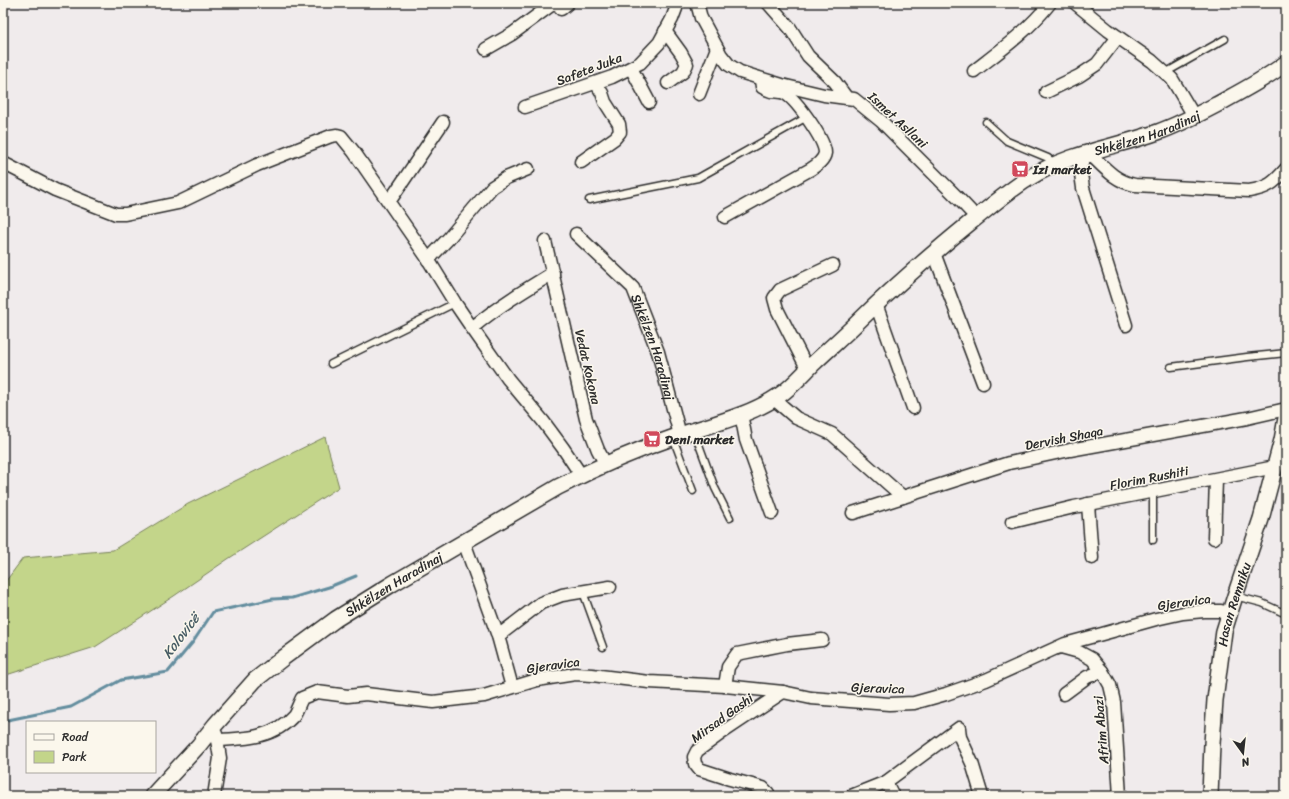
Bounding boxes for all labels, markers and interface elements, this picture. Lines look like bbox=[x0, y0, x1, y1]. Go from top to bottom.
street label: Safete Juka bbox=[553, 46, 626, 92]
street label: Ismet Asllani bbox=[862, 85, 934, 154]
street label: Shkëlzen Haradinaj bbox=[1091, 103, 1205, 162]
place label: Izi market bbox=[1032, 158, 1092, 181]
supermarket icon: Izi market bbox=[1010, 159, 1030, 179]
street label: Shkëlzen Haradinaj bbox=[625, 290, 682, 404]
street label: Vedat Kokona bbox=[568, 327, 608, 407]
street label: Dervish Shaqa bbox=[1023, 419, 1106, 457]
place label: Deni market bbox=[665, 428, 735, 451]
supermarket icon: Deni market bbox=[642, 429, 662, 449]
street label: Florim Rushiti bbox=[1108, 459, 1191, 497]
street label: Shkëlzen Haradinaj bbox=[340, 545, 448, 622]
street label: Hasan Remniku bbox=[1211, 559, 1257, 648]
street label: Gjeravica bbox=[1156, 587, 1213, 617]
water label: Kolovicë bbox=[156, 606, 208, 664]
street label: Gjeravica bbox=[525, 650, 582, 680]
street label: Gjeravica bbox=[851, 676, 906, 700]
street label: Mirsad Gashi bbox=[686, 687, 759, 749]
street label: Afrim Abazi bbox=[1087, 694, 1116, 766]
legend bbox=[26, 721, 156, 773]
text: Road bbox=[62, 726, 89, 748]
north arrow bbox=[1223, 733, 1263, 773]
text: Park bbox=[62, 746, 87, 768]
text: N bbox=[1239, 752, 1253, 772]

